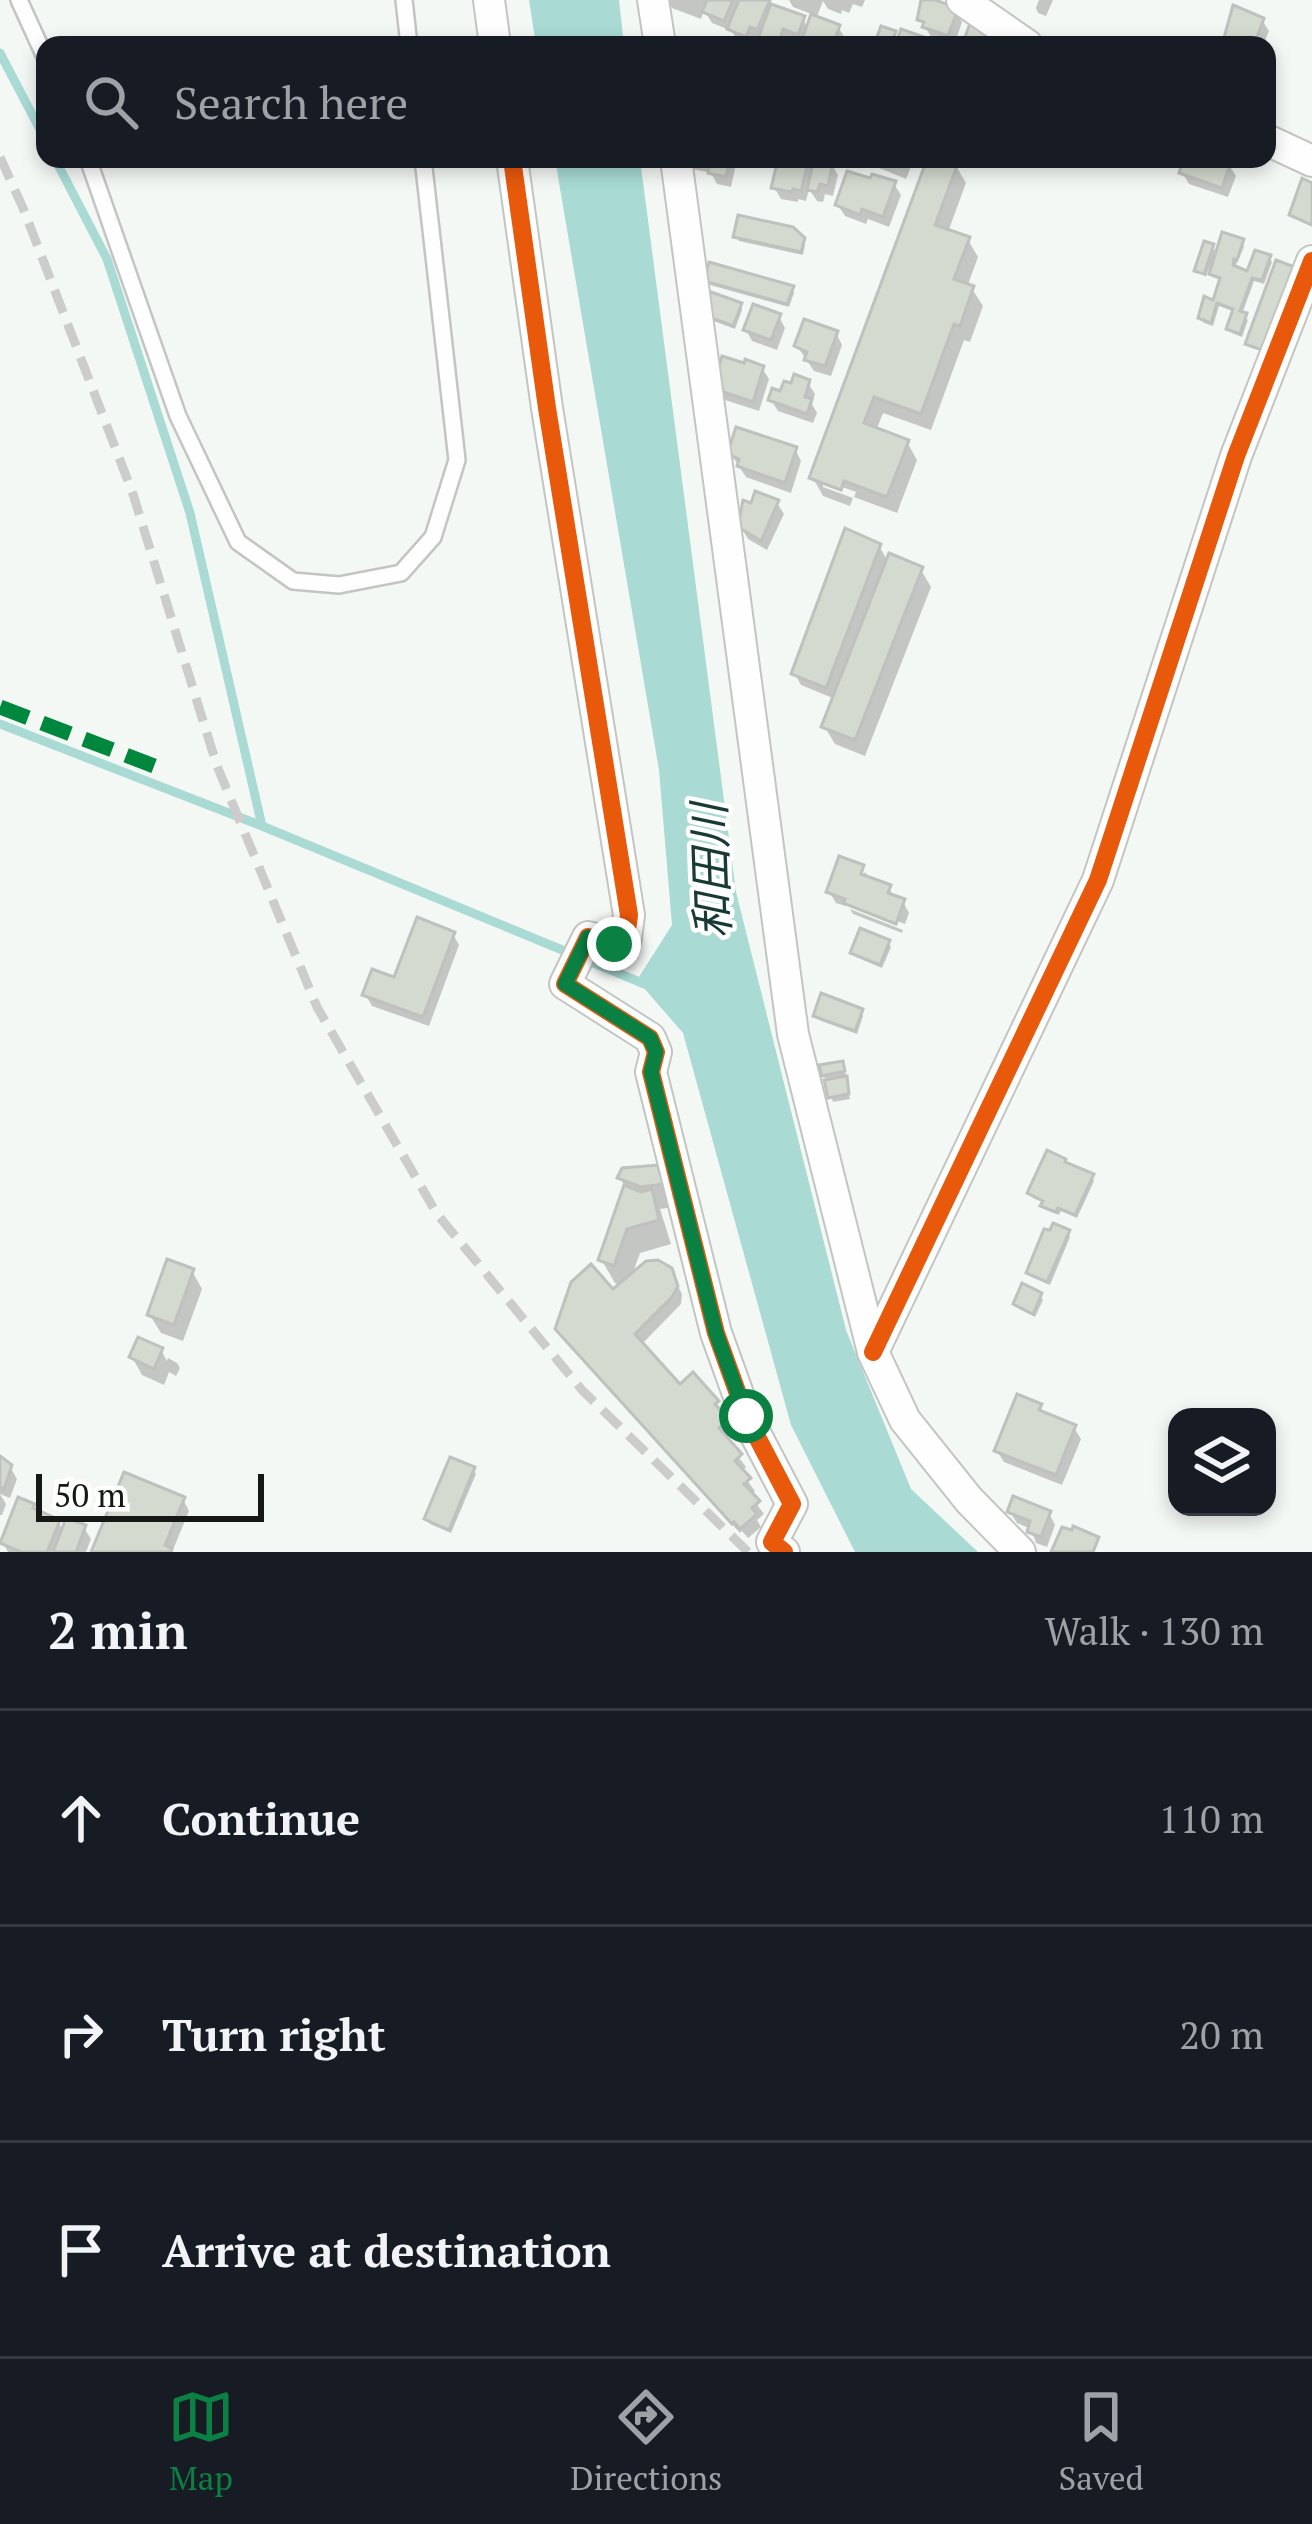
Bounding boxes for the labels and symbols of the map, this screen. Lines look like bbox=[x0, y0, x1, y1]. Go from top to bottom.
water label: 和田川 bbox=[678, 799, 742, 940]
route end bbox=[587, 917, 641, 971]
route start bbox=[719, 1389, 773, 1443]
scale bar bbox=[36, 1468, 264, 1521]

